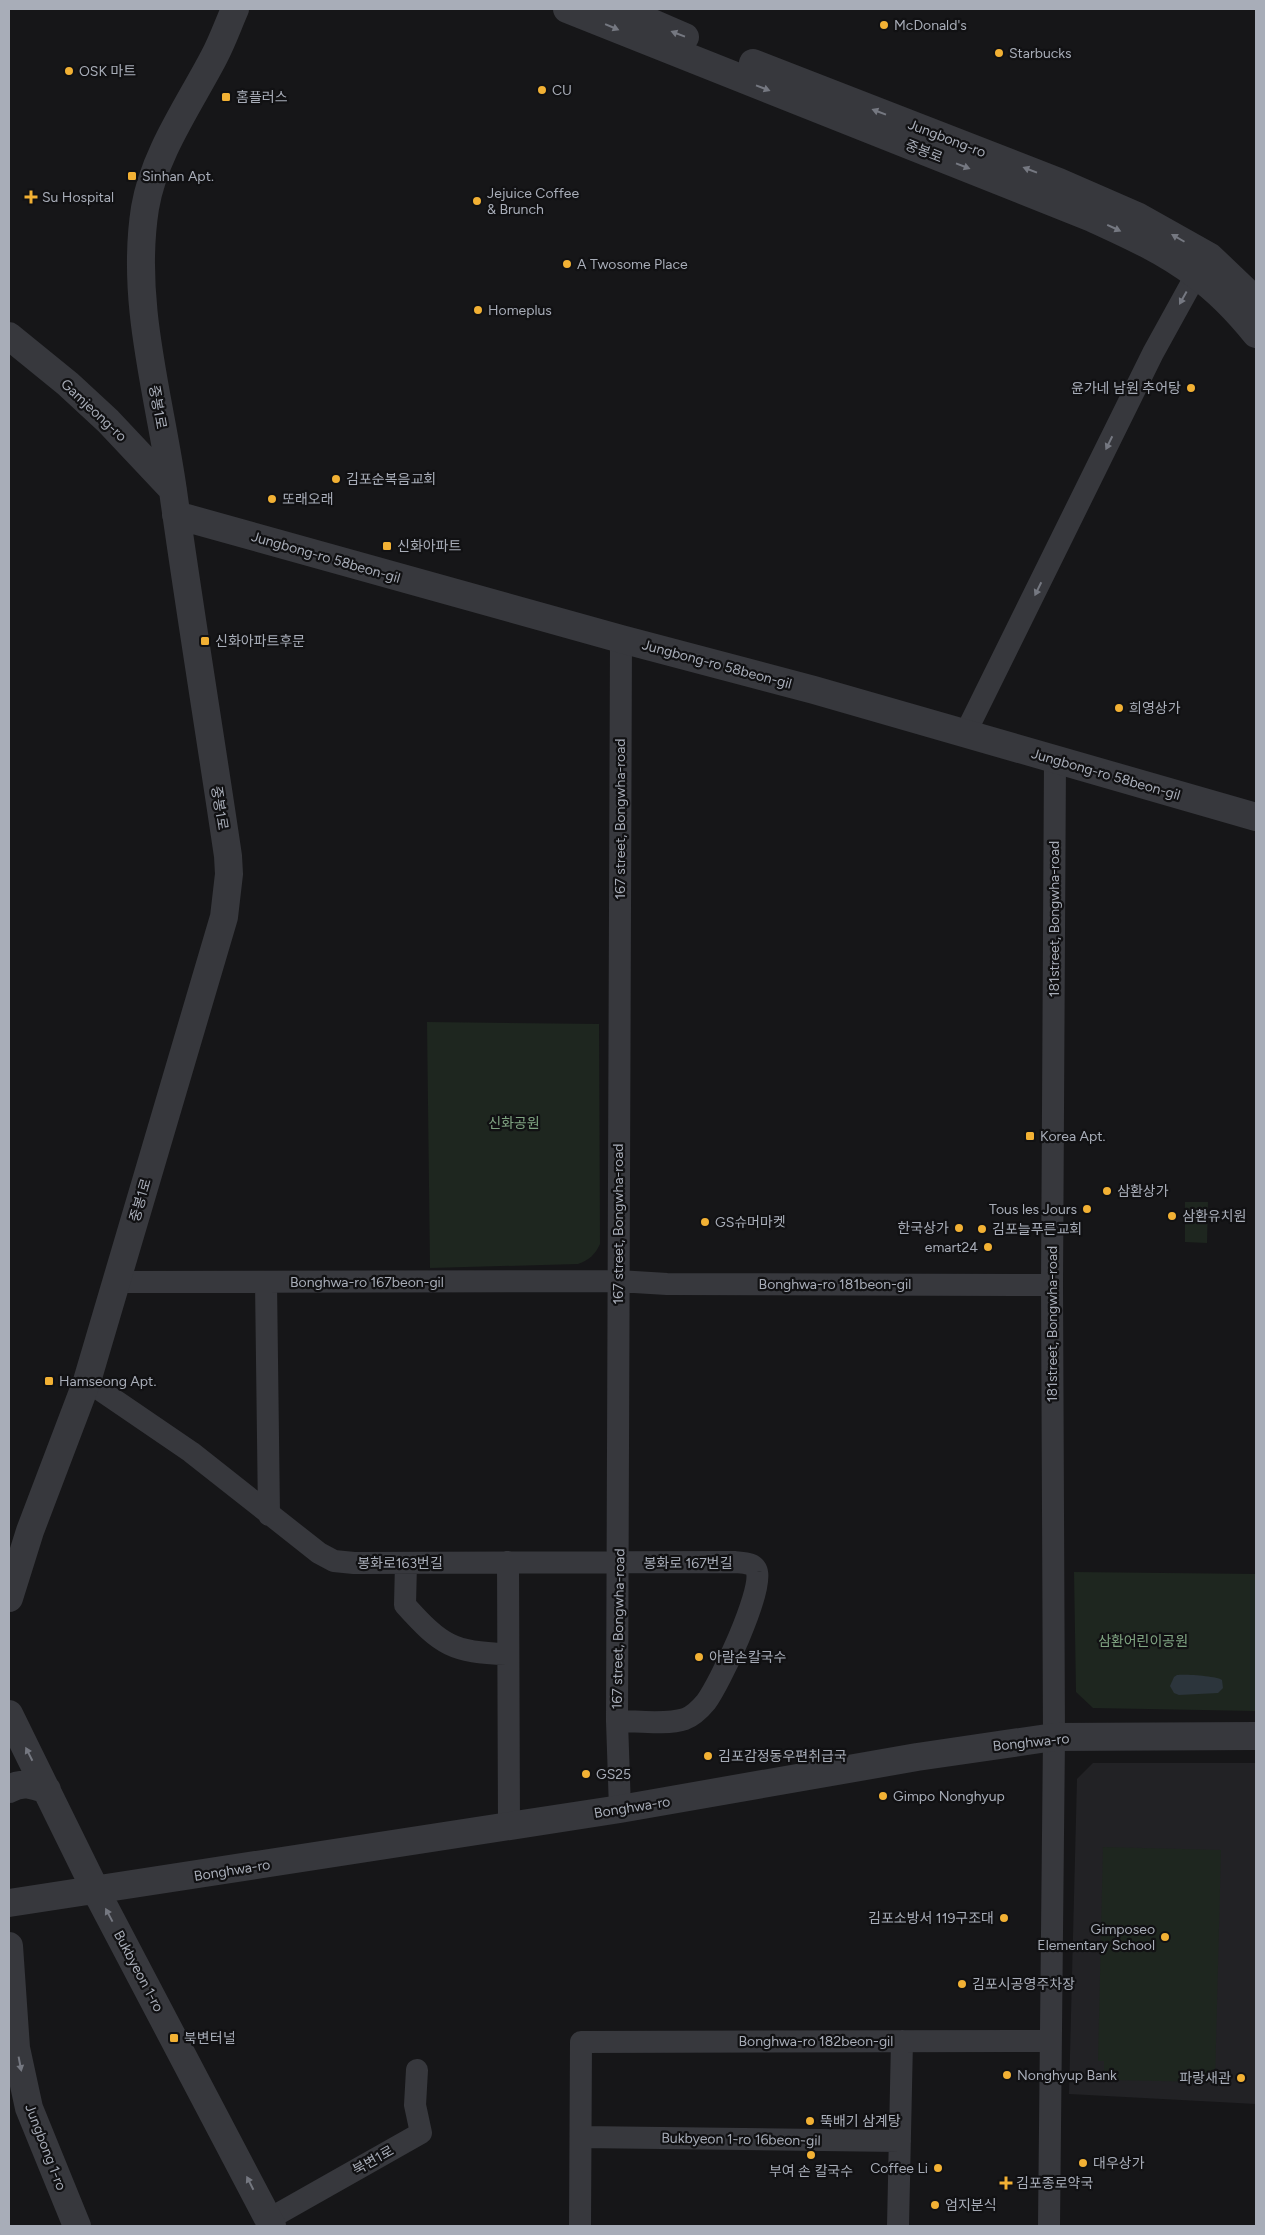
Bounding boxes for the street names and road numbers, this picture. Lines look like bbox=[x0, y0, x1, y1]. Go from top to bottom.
street label: Jungbong-ro bbox=[905, 116, 988, 161]
street label: 중봉로 bbox=[903, 137, 945, 166]
street label: Gamjeong-ro bbox=[57, 376, 130, 445]
street label: 중봉1로 bbox=[145, 384, 170, 431]
street label: Jungbong-ro 58beon-gil bbox=[249, 528, 402, 587]
street label: Jungbong-ro 58beon-gil bbox=[640, 636, 794, 693]
street label: 167 street, Bongwha-road bbox=[612, 738, 629, 900]
street label: Jungbong-ro 58beon-gil bbox=[1029, 745, 1182, 804]
street label: 중봉1로 bbox=[208, 785, 231, 831]
street label: 181street, Bongwha-road bbox=[1046, 841, 1063, 997]
street label: 167 street, Bongwha-road bbox=[610, 1143, 627, 1305]
street label: 중봉1로 bbox=[126, 1176, 155, 1224]
street label: 181street, Bongwha-road bbox=[1044, 1246, 1061, 1402]
street label: Bonghwa-ro 167beon-gil bbox=[290, 1274, 444, 1291]
street label: Bonghwa-ro 181beon-gil bbox=[759, 1276, 911, 1293]
street label: 167 street, Bongwha-road bbox=[609, 1548, 628, 1710]
street label: 봉화로163번길 bbox=[357, 1555, 443, 1572]
street label: 봉화로 167번길 bbox=[643, 1555, 733, 1572]
street label: Bonghwa-ro bbox=[992, 1730, 1070, 1755]
street label: Bonghwa-ro bbox=[593, 1793, 671, 1822]
street label: Bonghwa-ro bbox=[193, 1856, 271, 1885]
street label: Bukbyeon 1-ro bbox=[110, 1928, 167, 2015]
street label: Bonghwa-ro 182beon-gil bbox=[739, 2033, 893, 2050]
street label: Jungbong 1-ro bbox=[21, 2101, 70, 2193]
street label: Bukbyeon 1-ro 16beon-gil bbox=[661, 2130, 821, 2149]
street label: 북변1로 bbox=[350, 2142, 397, 2179]

